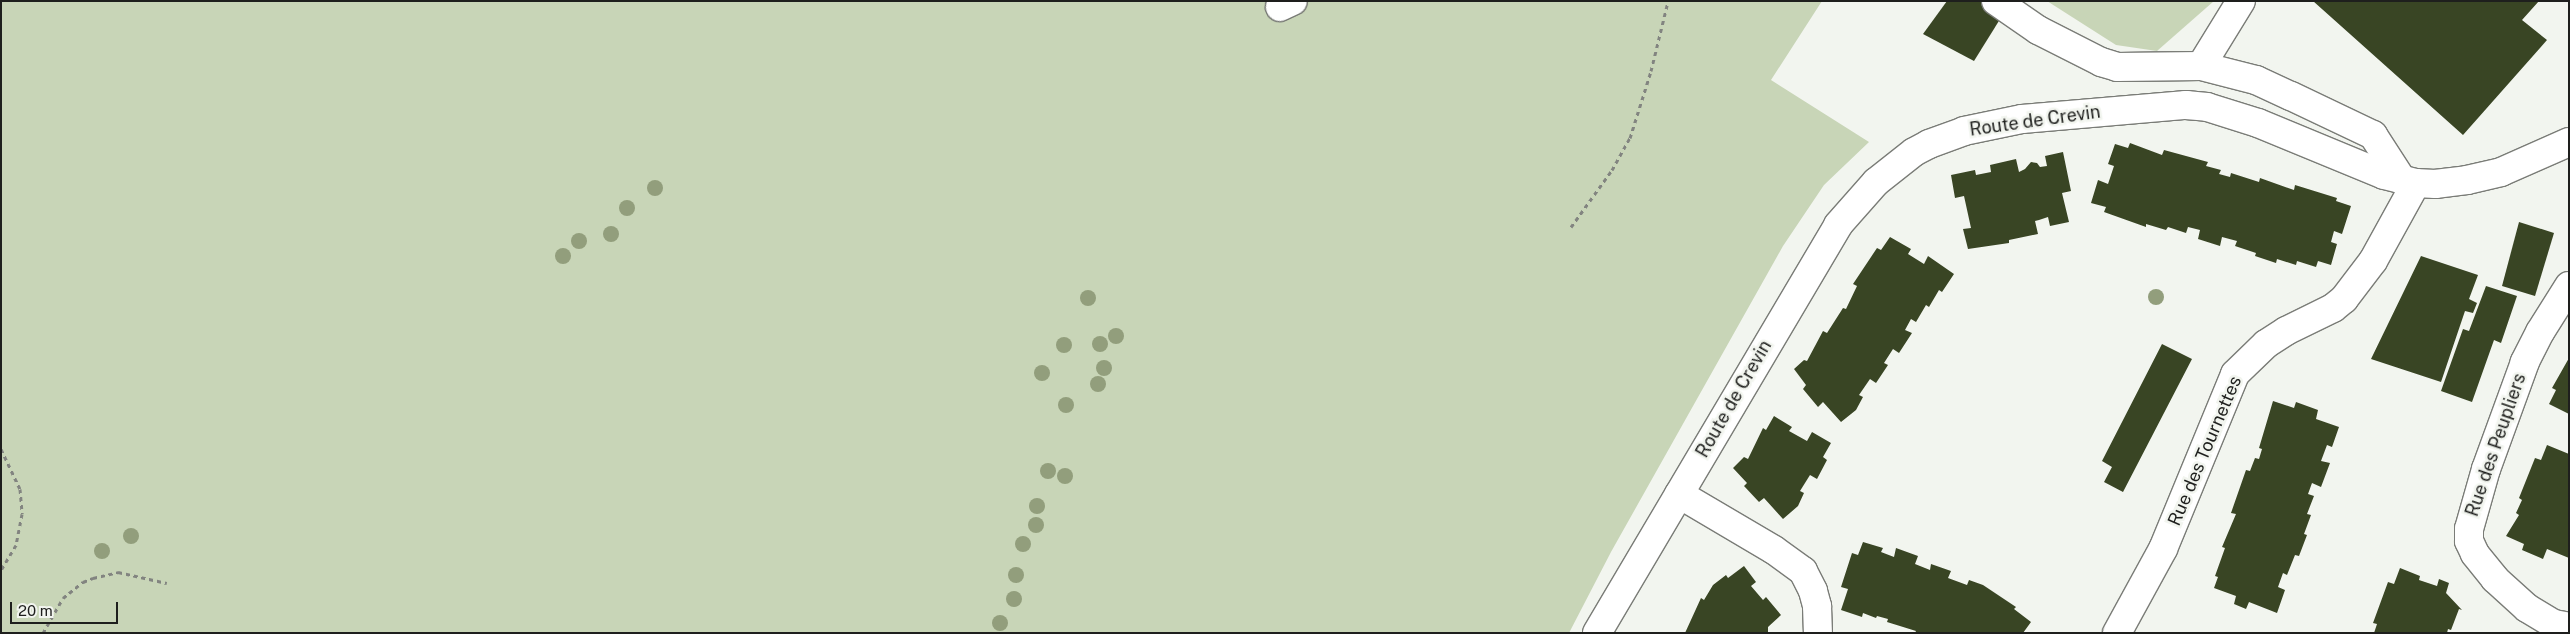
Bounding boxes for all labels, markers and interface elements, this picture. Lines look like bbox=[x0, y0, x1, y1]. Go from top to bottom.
street label: Route de Crevin bbox=[1968, 101, 2102, 141]
street label: Route de Crevin bbox=[1692, 336, 1776, 462]
street label: Rue des Peupliers bbox=[2461, 370, 2531, 520]
street label: Rue des Tournettes bbox=[2164, 373, 2246, 529]
scale bar bbox=[12, 592, 120, 624]
text: 20 m bbox=[18, 602, 53, 619]

